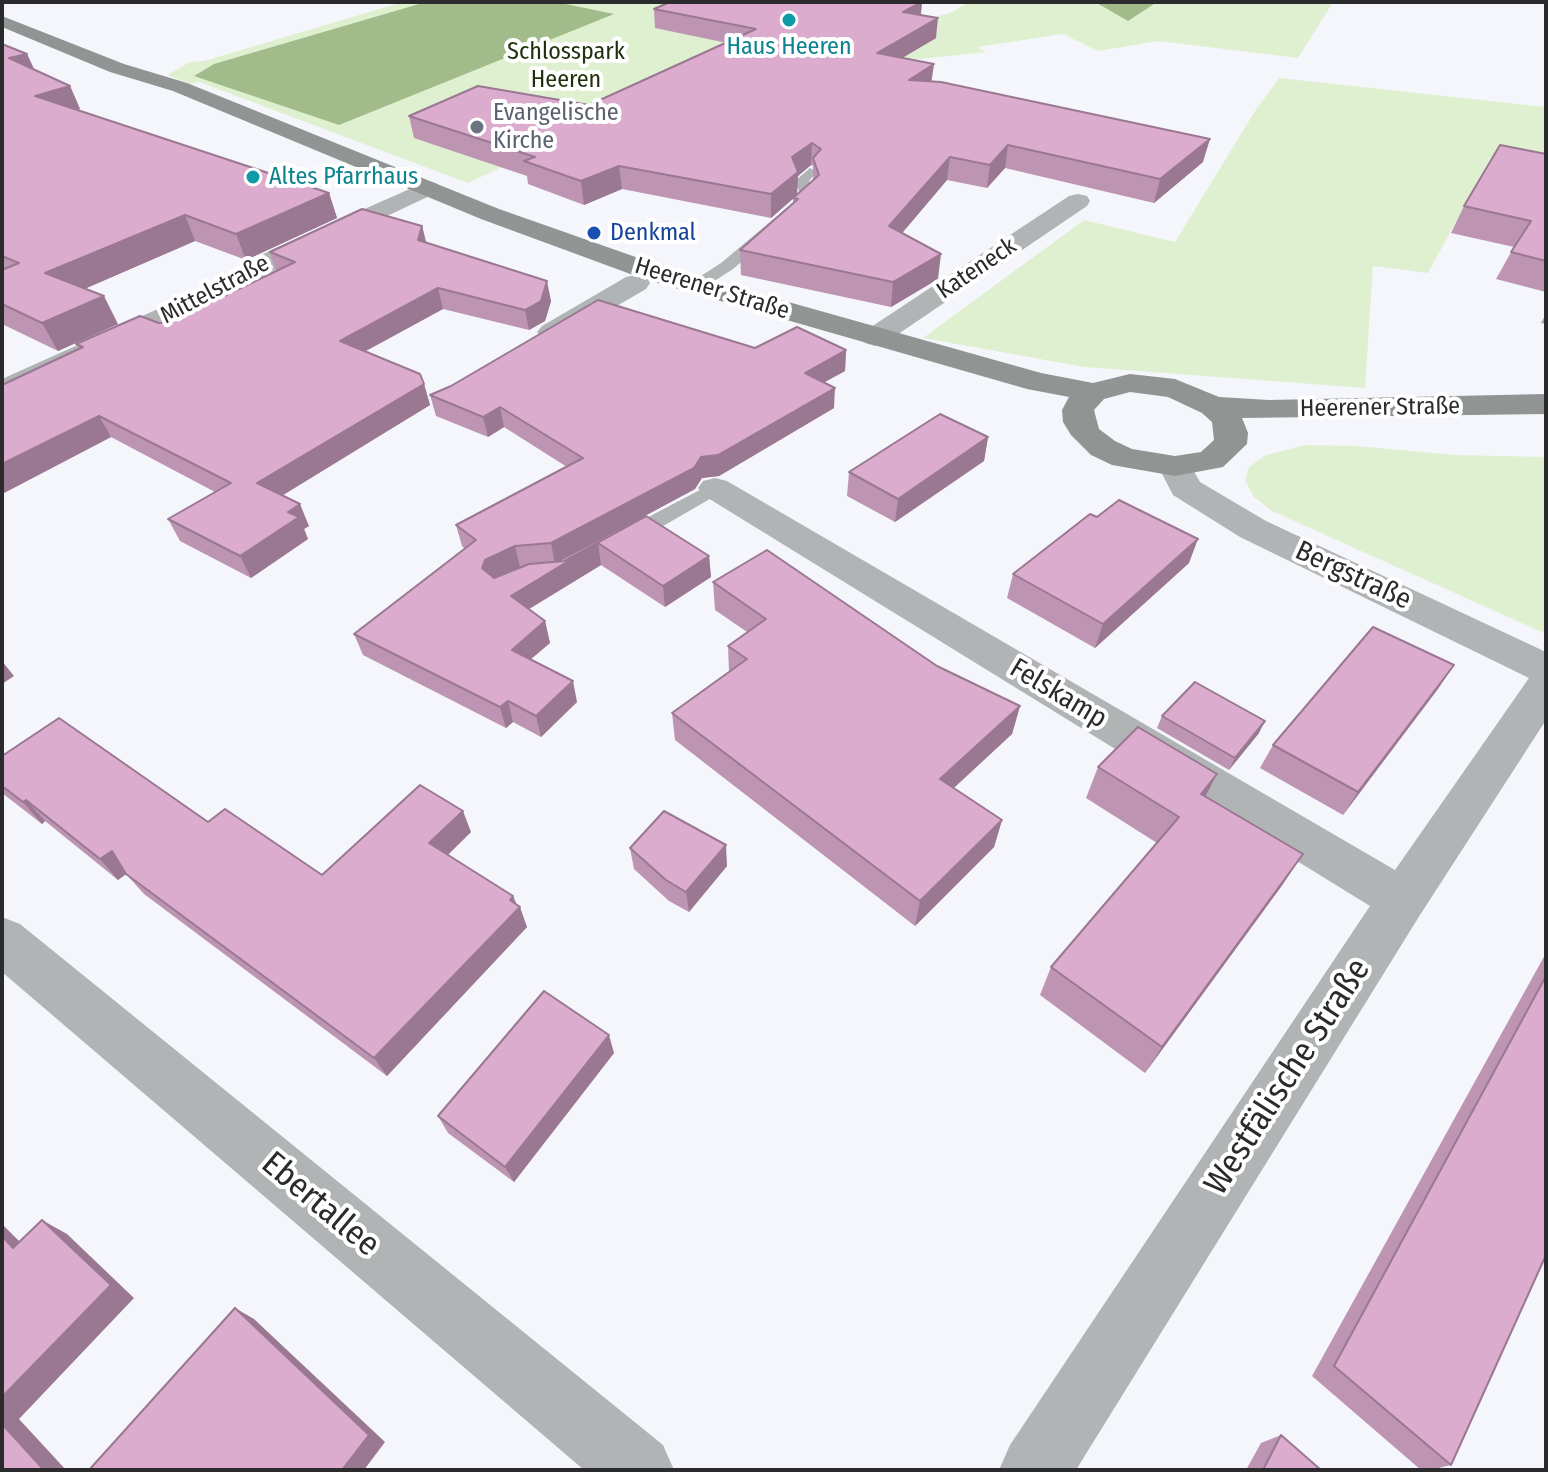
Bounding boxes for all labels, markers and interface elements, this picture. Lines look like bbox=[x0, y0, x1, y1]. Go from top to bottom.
marker: Haus Heeren bbox=[780, 11, 798, 29]
place label: Haus Heeren bbox=[726, 33, 852, 61]
park label: Schlosspark Heeren bbox=[507, 38, 625, 94]
place label: Evangelische Kirche bbox=[493, 99, 619, 155]
marker: Evangelische Kirche bbox=[468, 118, 486, 136]
place label: Altes Pfarrhaus bbox=[269, 163, 418, 191]
marker: Altes Pfarrhaus bbox=[244, 168, 262, 186]
place label: Denkmal bbox=[610, 219, 696, 247]
marker: Denkmal bbox=[585, 224, 603, 242]
street label: Kateneck bbox=[932, 232, 1022, 306]
street label: Mittelstraße bbox=[156, 249, 274, 331]
street label: Heerener Straße bbox=[631, 252, 793, 326]
street label: Heerener Straße bbox=[1300, 392, 1460, 424]
street label: Bergstraße bbox=[1290, 535, 1416, 617]
street label: Felskamp bbox=[1003, 652, 1113, 736]
street label: Westfälische Straße bbox=[1196, 951, 1380, 1203]
street label: Ebertallee bbox=[253, 1144, 387, 1266]

